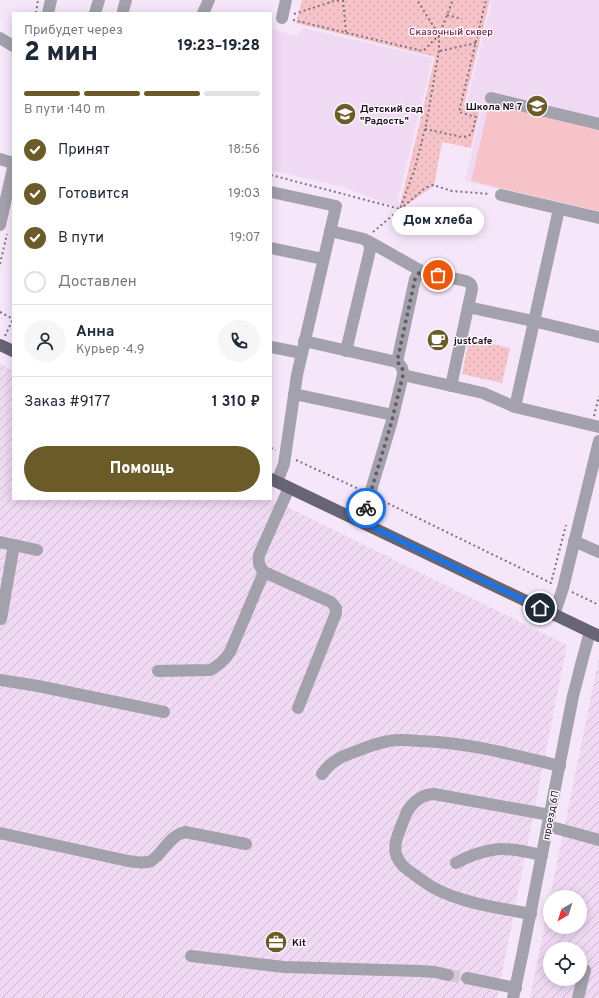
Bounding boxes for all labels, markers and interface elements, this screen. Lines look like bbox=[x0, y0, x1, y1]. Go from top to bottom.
text: Прибудет через bbox=[24, 23, 123, 39]
park label: Сказочный сквер bbox=[409, 26, 493, 39]
text: 2 мин bbox=[24, 37, 98, 70]
text: 19:23–19:28 bbox=[177, 37, 260, 56]
school or university icon: Школа № 7 bbox=[524, 93, 550, 119]
school or university icon: Детский сад "Радость" bbox=[332, 101, 358, 127]
place label: Школа № 7 bbox=[466, 101, 522, 114]
text: В пути · 140 m bbox=[24, 102, 105, 118]
place label: Детский сад "Радость" bbox=[360, 103, 423, 128]
icon: check bbox=[24, 139, 46, 161]
text: Принят bbox=[58, 141, 110, 160]
text: 18:56 bbox=[228, 142, 260, 158]
icon: check bbox=[24, 183, 46, 205]
text: Готовится bbox=[58, 185, 129, 204]
text: 19:03 bbox=[228, 186, 260, 202]
callout: Дом хлеба bbox=[392, 207, 484, 235]
text: Дом хлеба bbox=[403, 213, 473, 229]
icon: check bbox=[24, 227, 46, 249]
text: В пути bbox=[58, 229, 104, 248]
text: 19:07 bbox=[230, 230, 260, 246]
pin bbox=[421, 258, 455, 292]
icon: bag bbox=[427, 264, 449, 286]
text: Доставлен bbox=[58, 273, 137, 292]
button: person bbox=[24, 320, 66, 362]
button: phone bbox=[218, 320, 260, 362]
text: Анна bbox=[76, 323, 114, 342]
cafe icon: justCafe bbox=[425, 327, 451, 353]
place label: justCafe bbox=[453, 335, 493, 348]
text: Курьер · 4.9 bbox=[76, 342, 145, 358]
text: Заказ #9177 bbox=[24, 393, 110, 412]
text: 1 310 ₽ bbox=[212, 393, 260, 412]
button: Помощь bbox=[24, 446, 260, 492]
courier bbox=[346, 488, 386, 528]
icon: bike bbox=[355, 497, 377, 519]
pin bbox=[523, 591, 557, 625]
icon: home bbox=[529, 597, 551, 619]
street label: проезд 6П bbox=[540, 790, 563, 841]
north arrow bbox=[543, 890, 587, 934]
map controls bbox=[543, 890, 587, 986]
office icon: Kit bbox=[263, 929, 289, 955]
place label: Kit bbox=[292, 937, 306, 950]
button: locate bbox=[543, 942, 587, 986]

